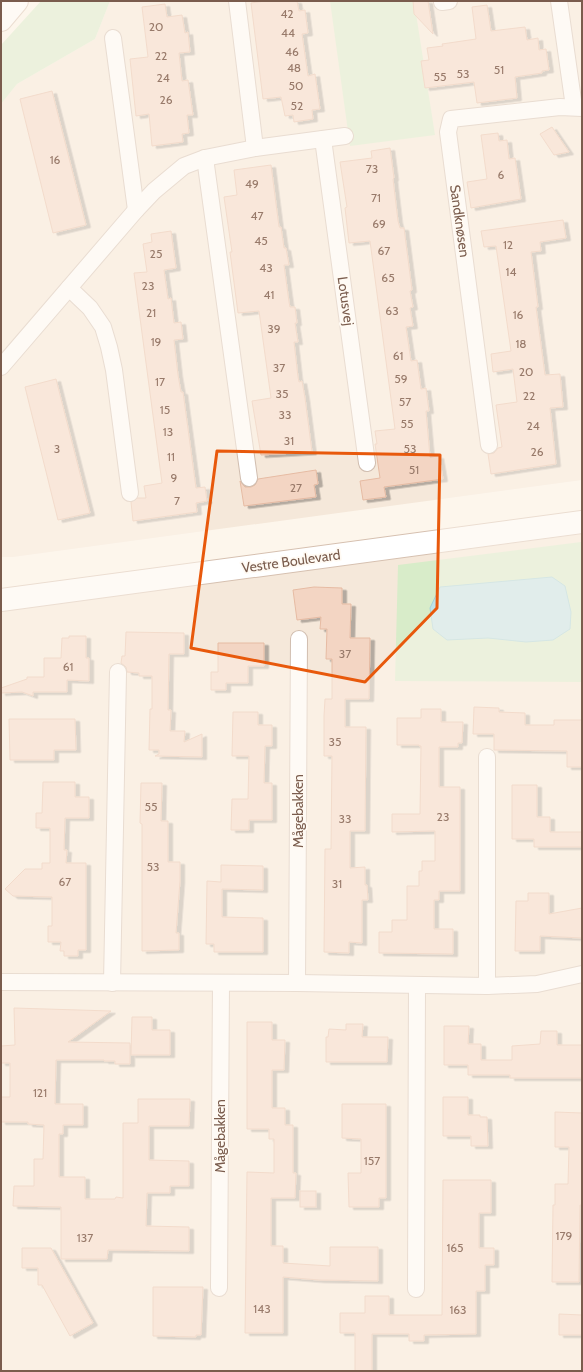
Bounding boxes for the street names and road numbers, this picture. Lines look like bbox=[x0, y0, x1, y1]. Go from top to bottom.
street label: Sandknøsen bbox=[446, 184, 474, 259]
street label: Lotusvej bbox=[334, 275, 358, 327]
street label: Vestre Boulevard bbox=[241, 545, 341, 577]
street label: Mågebakken bbox=[289, 774, 307, 848]
street label: Mågebakken bbox=[211, 1099, 229, 1173]

